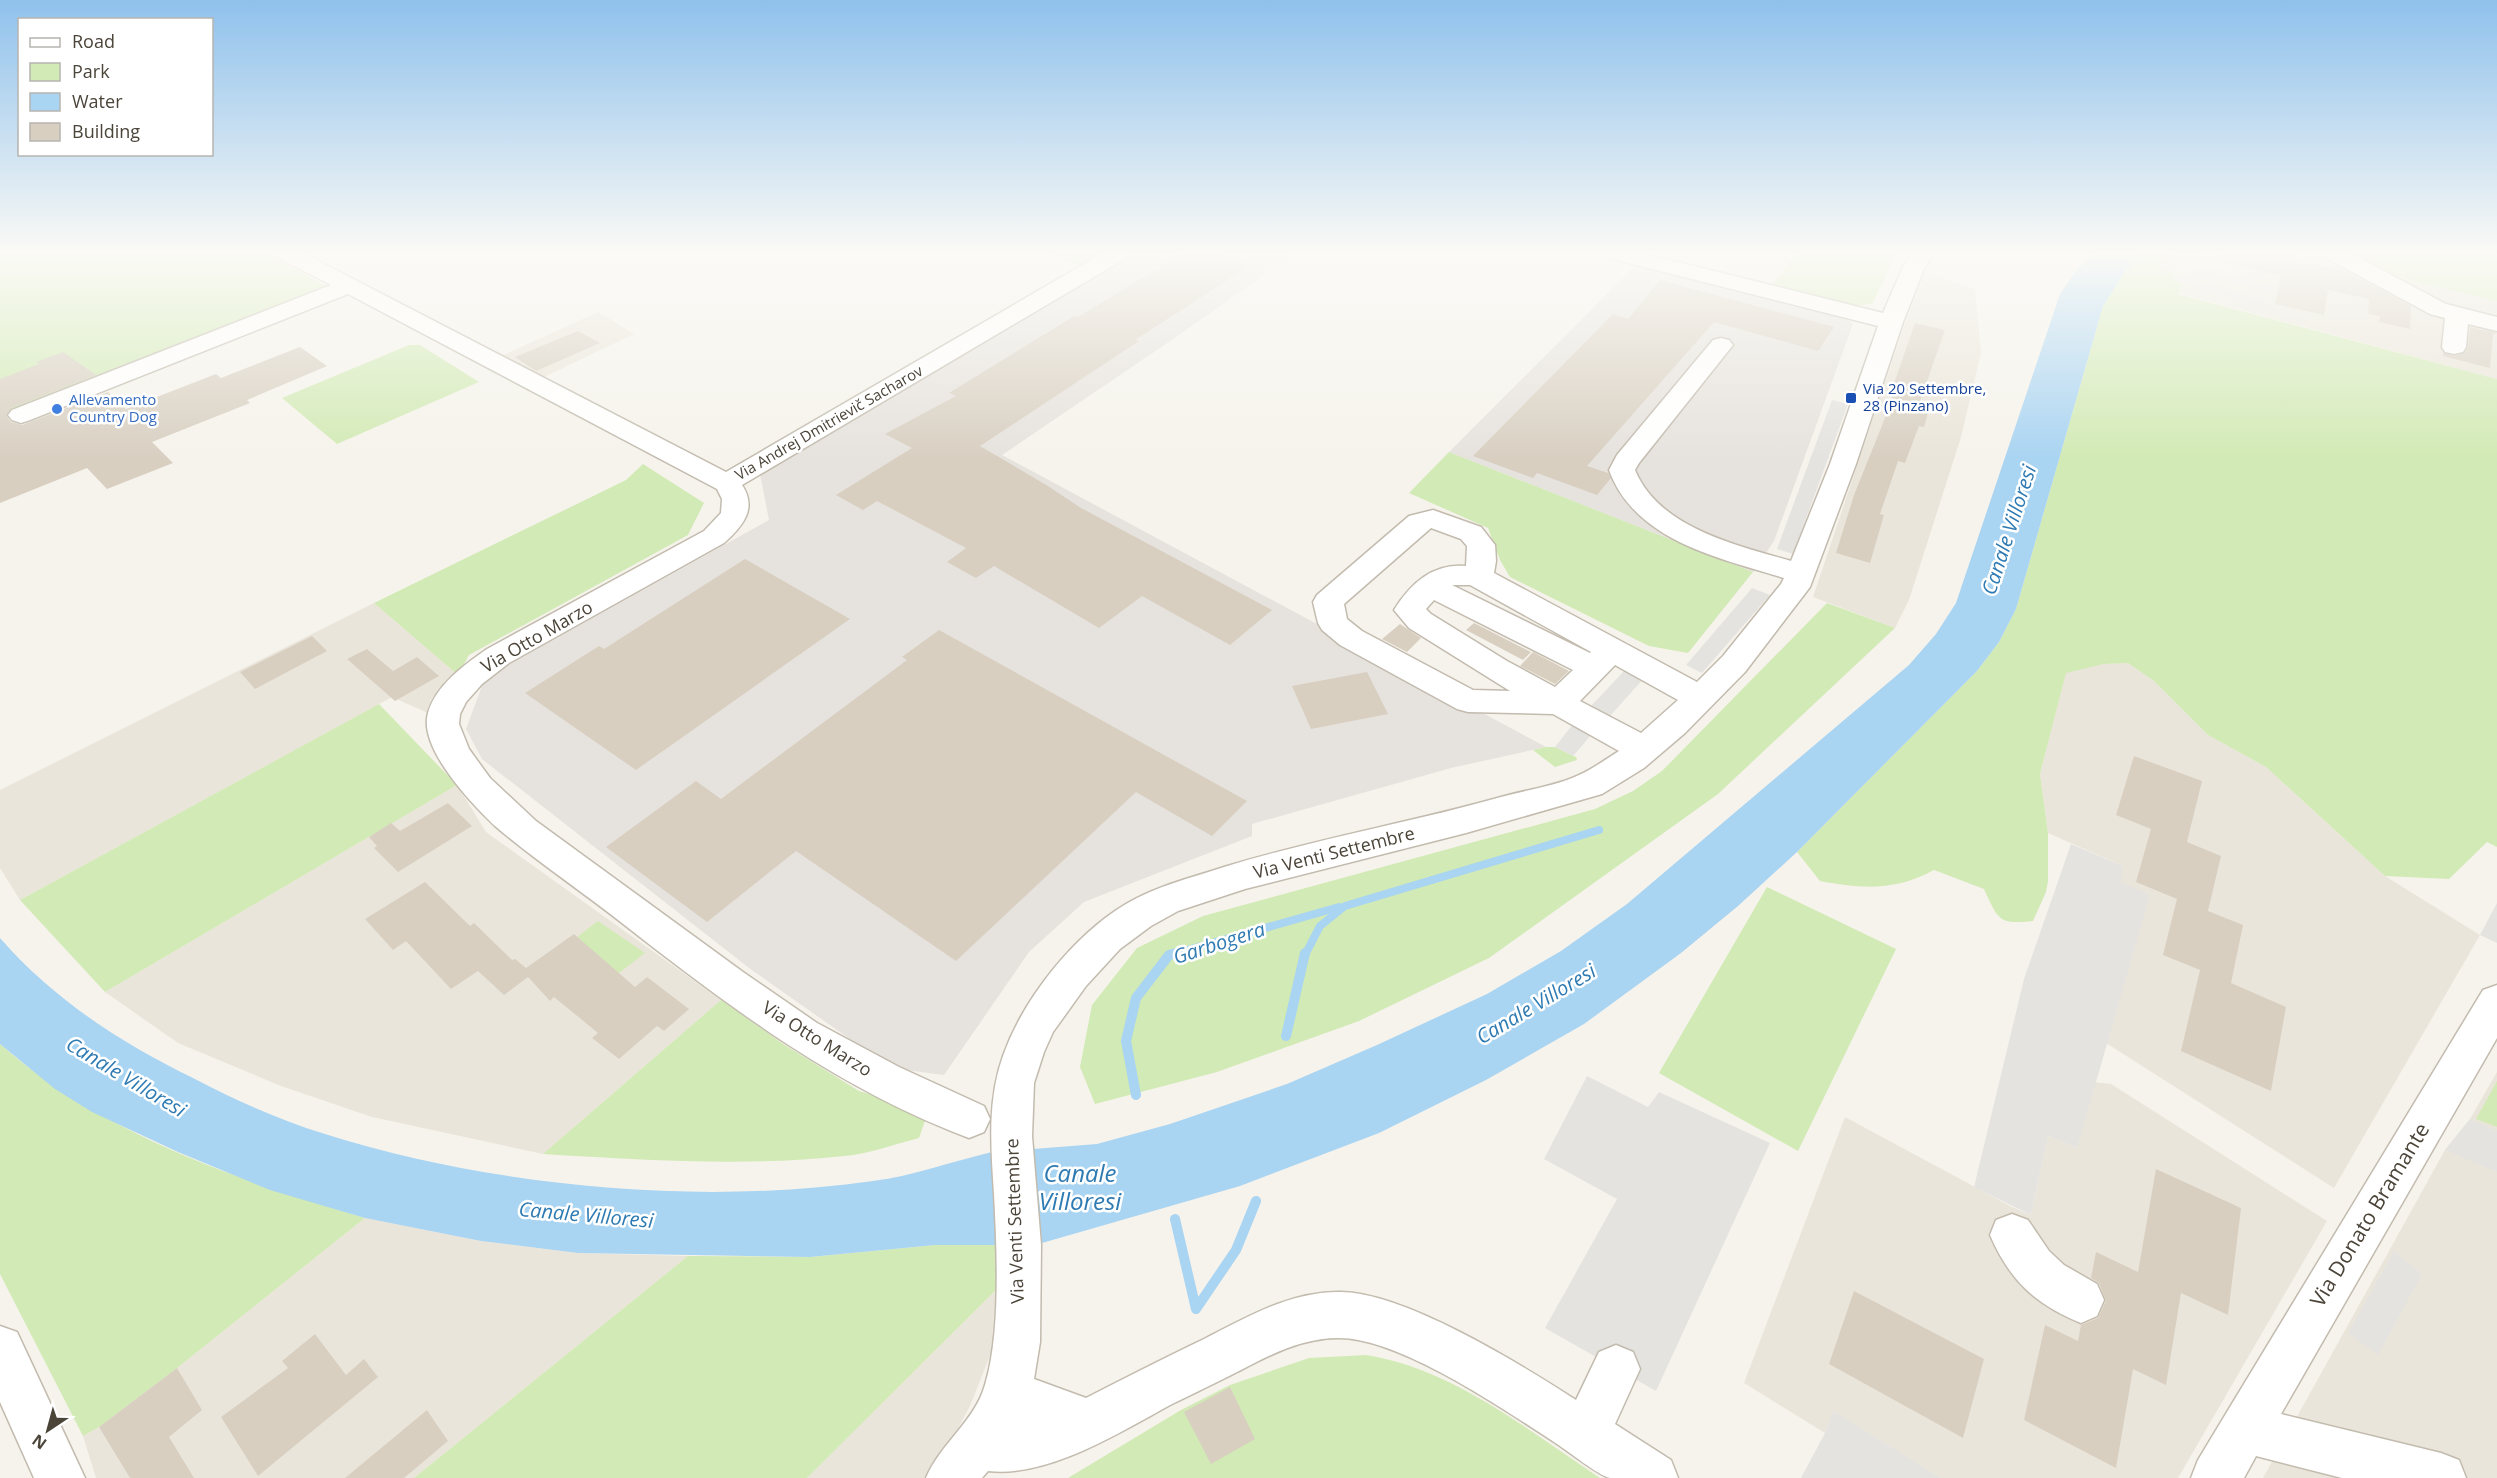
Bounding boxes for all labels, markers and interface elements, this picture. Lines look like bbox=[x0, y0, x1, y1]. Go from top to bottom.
legend bbox=[18, 18, 213, 156]
text: Road bbox=[72, 29, 115, 53]
text: Park bbox=[72, 59, 110, 83]
text: Water bbox=[72, 89, 123, 113]
text: Building bbox=[72, 119, 140, 143]
street label: Via Andrej Dmitrievič Sacharov bbox=[731, 360, 926, 484]
place label: Via 20 Settembre, 28 (Pinzano) bbox=[1863, 378, 1986, 415]
place label: Allevamento Country Dog bbox=[69, 389, 157, 426]
marker: Via 20 Settembre, 28 (Pinzano) bbox=[1844, 391, 1858, 405]
marker: Allevamento Country Dog bbox=[50, 402, 64, 416]
water label: Canale Villoresi bbox=[1975, 461, 2043, 598]
street label: Via Otto Marzo bbox=[476, 594, 597, 678]
street label: Via Venti Settembre bbox=[1251, 820, 1417, 884]
water label: Garbogera bbox=[1169, 915, 1268, 970]
water label: Canale Villoresi bbox=[1471, 957, 1601, 1050]
street label: Via Otto Marzo bbox=[758, 995, 877, 1081]
water label: Canale Villoresi bbox=[61, 1030, 192, 1123]
street label: Via Donato Bramante bbox=[2303, 1117, 2435, 1312]
street label: Via Venti Settembre bbox=[999, 1138, 1029, 1304]
water label: Canale Villoresi bbox=[1039, 1156, 1122, 1217]
water label: Canale Villoresi bbox=[518, 1195, 655, 1234]
north arrow bbox=[18, 1400, 78, 1460]
text: N bbox=[27, 1429, 51, 1455]

